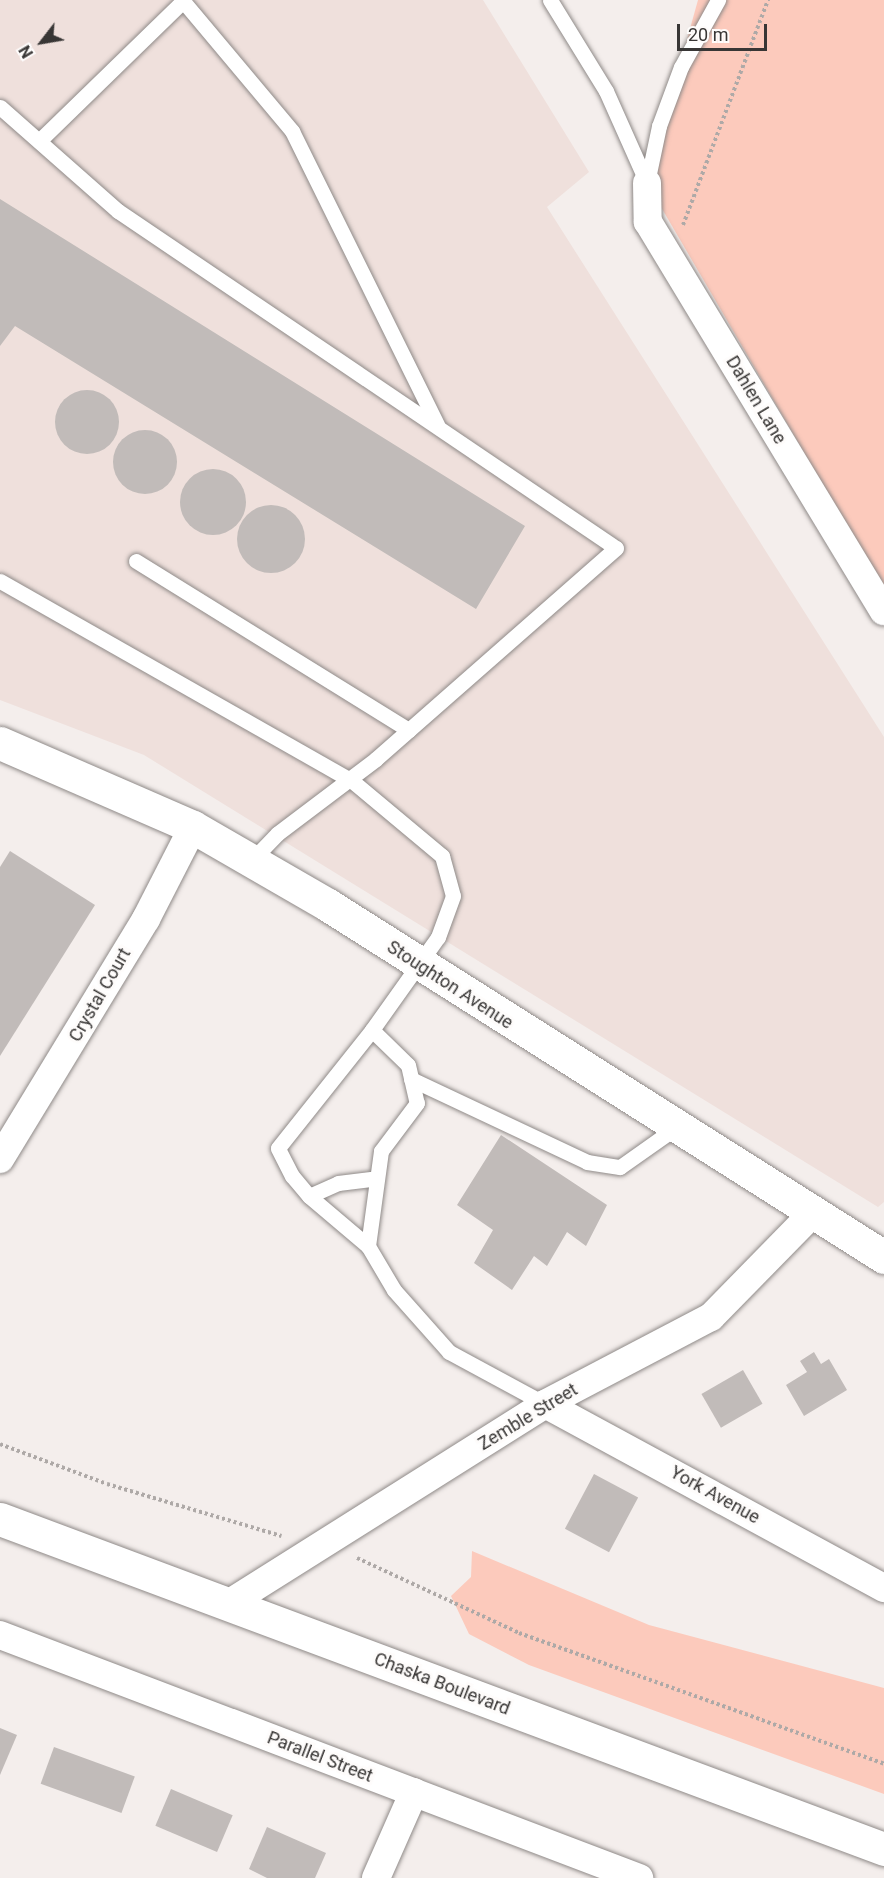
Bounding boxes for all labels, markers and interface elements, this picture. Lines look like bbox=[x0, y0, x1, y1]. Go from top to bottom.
north arrow bbox=[12, 12, 72, 72]
scale bar bbox=[680, 12, 770, 50]
text: 20 m bbox=[688, 24, 728, 45]
text: N bbox=[15, 42, 37, 61]
street label: Dahlen Lane bbox=[721, 352, 791, 448]
street label: Stoughton Avenue bbox=[383, 936, 517, 1034]
street label: Crystal Court bbox=[64, 944, 136, 1046]
street label: Zemble Street bbox=[474, 1379, 582, 1455]
street label: York Avenue bbox=[666, 1462, 764, 1528]
street label: Chaska Boulevard bbox=[371, 1648, 513, 1720]
street label: Parallel Street bbox=[264, 1727, 376, 1787]

